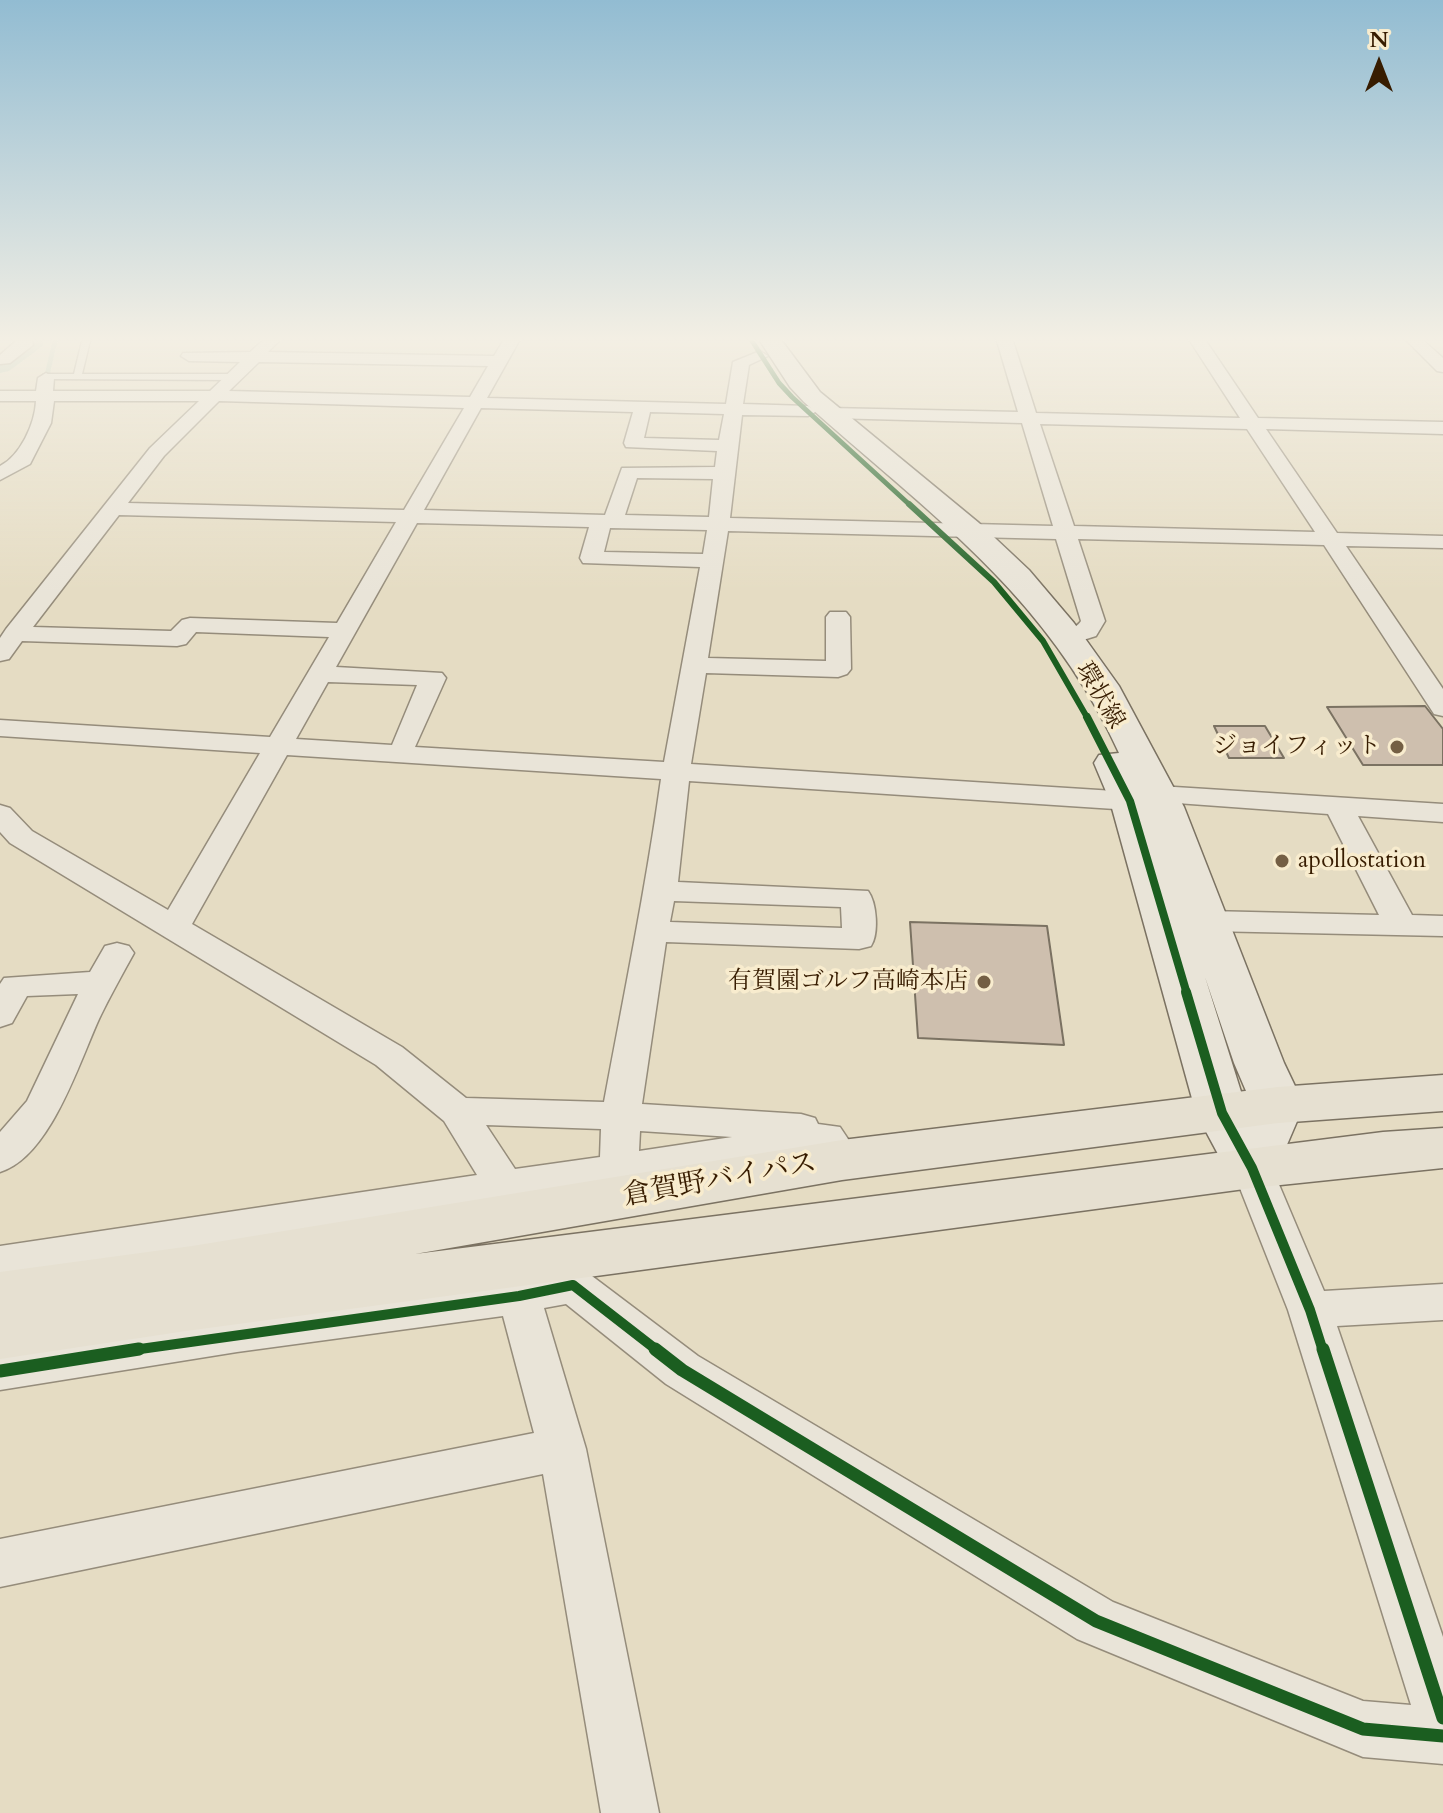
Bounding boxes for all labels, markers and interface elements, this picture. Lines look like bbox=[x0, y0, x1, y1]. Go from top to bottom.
north arrow bbox=[1339, 24, 1419, 104]
text: N bbox=[1369, 25, 1389, 55]
street label: 環状線 bbox=[1069, 658, 1129, 734]
place label: ジョイフィット bbox=[1213, 733, 1381, 761]
marker: ジョイフィット bbox=[1388, 738, 1406, 756]
place label: apollostation bbox=[1298, 847, 1426, 875]
marker: apollostation bbox=[1273, 852, 1291, 870]
place label: 有賀園ゴルフ高崎本店 bbox=[728, 968, 968, 996]
marker: 有賀園ゴルフ高崎本店 bbox=[975, 973, 993, 991]
street label: 倉賀野バイパス bbox=[621, 1147, 819, 1215]

